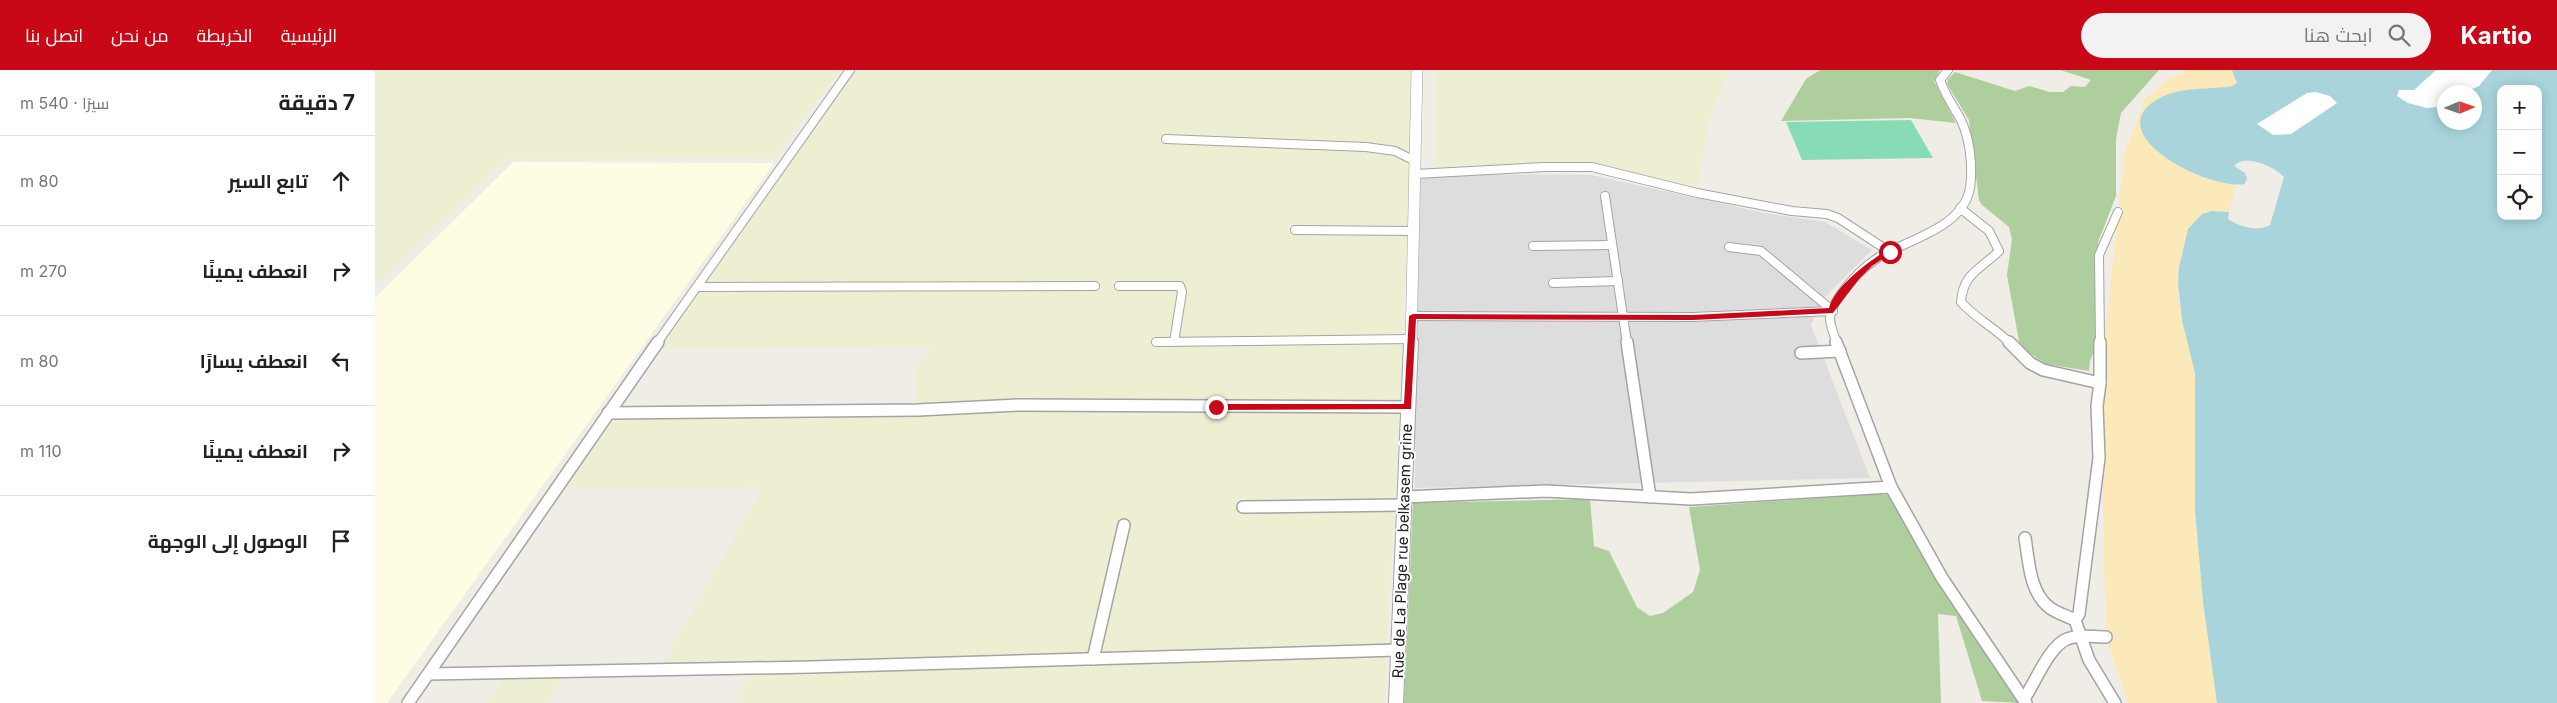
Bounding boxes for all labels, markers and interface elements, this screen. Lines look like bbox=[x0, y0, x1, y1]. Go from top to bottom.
search box bbox=[2081, 13, 2431, 58]
icon: search bbox=[2385, 21, 2413, 49]
text: Kartio bbox=[2461, 21, 2532, 50]
text: ابحث هنا bbox=[2304, 24, 2373, 47]
text: اتصل بنا bbox=[25, 25, 83, 46]
text: من نحن bbox=[111, 25, 169, 46]
text: الخريطة bbox=[197, 25, 253, 46]
text: الرئيسية bbox=[281, 25, 337, 46]
north arrow bbox=[2437, 85, 2482, 130]
map controls bbox=[2497, 85, 2542, 220]
button: + bbox=[2497, 85, 2542, 130]
text: 7 دقيقة bbox=[278, 90, 355, 115]
text: سيرًا · 540 m bbox=[20, 93, 109, 113]
button: − bbox=[2497, 130, 2542, 175]
icon: ahead bbox=[327, 167, 355, 195]
text: تابع السير bbox=[228, 170, 308, 193]
text: 80 m bbox=[20, 171, 59, 191]
button: locate bbox=[2497, 175, 2542, 220]
route start bbox=[1879, 241, 1902, 264]
icon: right bbox=[327, 257, 355, 285]
text: انعطف يمينًا bbox=[202, 260, 308, 283]
text: 270 m bbox=[20, 261, 67, 281]
icon: left bbox=[327, 347, 355, 375]
text: انعطف يسارًا bbox=[200, 350, 308, 373]
text: 80 m bbox=[20, 351, 59, 371]
route end bbox=[1205, 396, 1228, 419]
street label: Rue de La Plage rue belkasem grine bbox=[1388, 423, 1416, 679]
icon: right bbox=[327, 437, 355, 465]
text: انعطف يمينًا bbox=[202, 440, 308, 463]
text: 110 m bbox=[20, 441, 62, 461]
icon: arrive bbox=[327, 527, 355, 555]
text: الوصول إلى الوجهة bbox=[148, 530, 308, 553]

